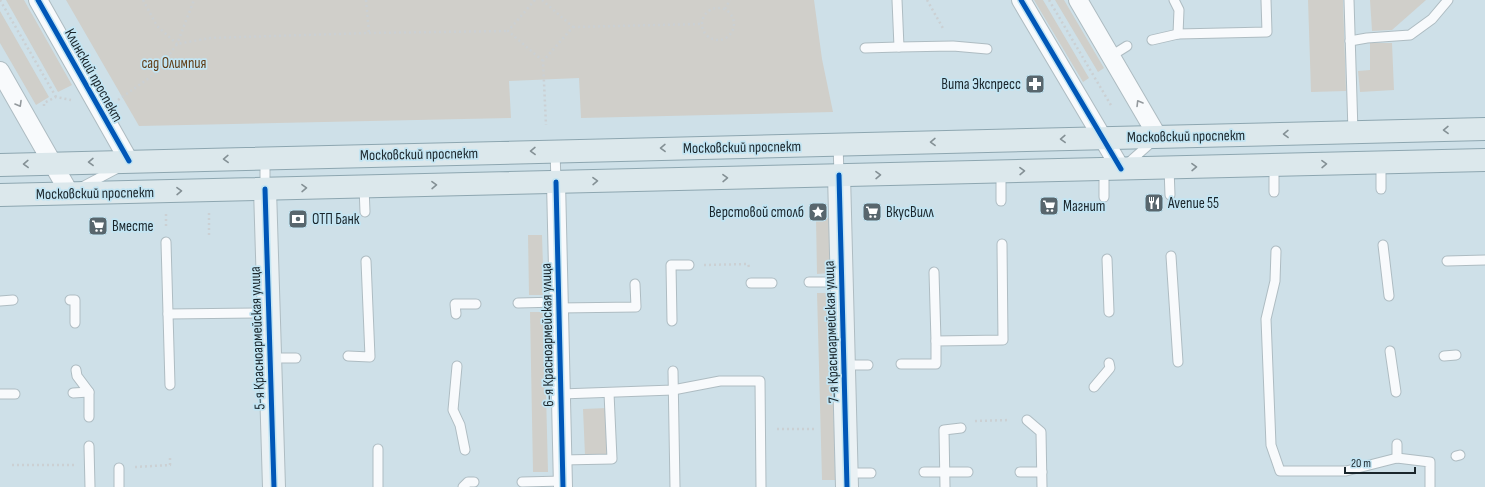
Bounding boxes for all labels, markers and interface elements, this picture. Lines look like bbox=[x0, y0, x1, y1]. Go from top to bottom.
street label: Клинский проспект bbox=[60, 25, 127, 125]
park label: сад Олимпия bbox=[142, 54, 207, 73]
pharmacy icon: Вита Экспресс bbox=[1024, 73, 1046, 95]
place label: Вита Экспресс bbox=[941, 75, 1021, 94]
one-way arrow bbox=[15, 100, 22, 108]
one-way arrow bbox=[1136, 100, 1143, 107]
street label: Московский проспект bbox=[1127, 126, 1245, 147]
one-way arrow bbox=[1443, 126, 1449, 134]
one-way arrow bbox=[1283, 129, 1289, 138]
one-way arrow bbox=[1060, 134, 1066, 143]
street label: Московский проспект bbox=[683, 137, 801, 158]
one-way arrow bbox=[930, 138, 936, 146]
street label: Московский проспект bbox=[360, 144, 478, 165]
one-way arrow bbox=[660, 144, 666, 153]
one-way arrow bbox=[530, 147, 536, 156]
one-way arrow bbox=[223, 155, 229, 163]
one-way arrow bbox=[88, 158, 94, 166]
one-way arrow bbox=[23, 160, 29, 168]
one-way arrow bbox=[1321, 160, 1327, 168]
one-way arrow bbox=[1191, 163, 1197, 171]
one-way arrow bbox=[1019, 167, 1025, 176]
one-way arrow bbox=[875, 170, 881, 179]
one-way arrow bbox=[722, 174, 728, 182]
one-way arrow bbox=[592, 177, 598, 186]
one-way arrow bbox=[431, 181, 437, 189]
street label: Московский проспект bbox=[36, 183, 154, 204]
one-way arrow bbox=[301, 184, 307, 192]
one-way arrow bbox=[176, 187, 182, 195]
restaurant icon: Avenue 55 bbox=[1143, 192, 1165, 214]
place label: Avenue 55 bbox=[1167, 194, 1219, 213]
supermarket icon: Магнит bbox=[1038, 195, 1060, 217]
place label: Магнит bbox=[1063, 197, 1105, 216]
place icon: Верстовой столб bbox=[807, 201, 829, 223]
supermarket icon: ВкусВилл bbox=[861, 201, 883, 223]
place label: Верстовой столб bbox=[709, 203, 804, 222]
place label: ВкусВилл bbox=[886, 203, 934, 222]
bank icon: ОТП Банк bbox=[287, 208, 309, 230]
place label: ОТП Банк bbox=[312, 210, 360, 229]
supermarket icon: Вместе bbox=[87, 215, 109, 237]
place label: Вместе bbox=[112, 217, 154, 236]
street label: 7-я Красноармейская улица bbox=[820, 260, 843, 404]
street label: 6-я Красноармейская улица bbox=[537, 263, 558, 407]
street label: 5-я Красноармейская улица bbox=[245, 266, 269, 410]
scale bar bbox=[1345, 449, 1415, 475]
text: 20 m bbox=[1351, 456, 1371, 471]

